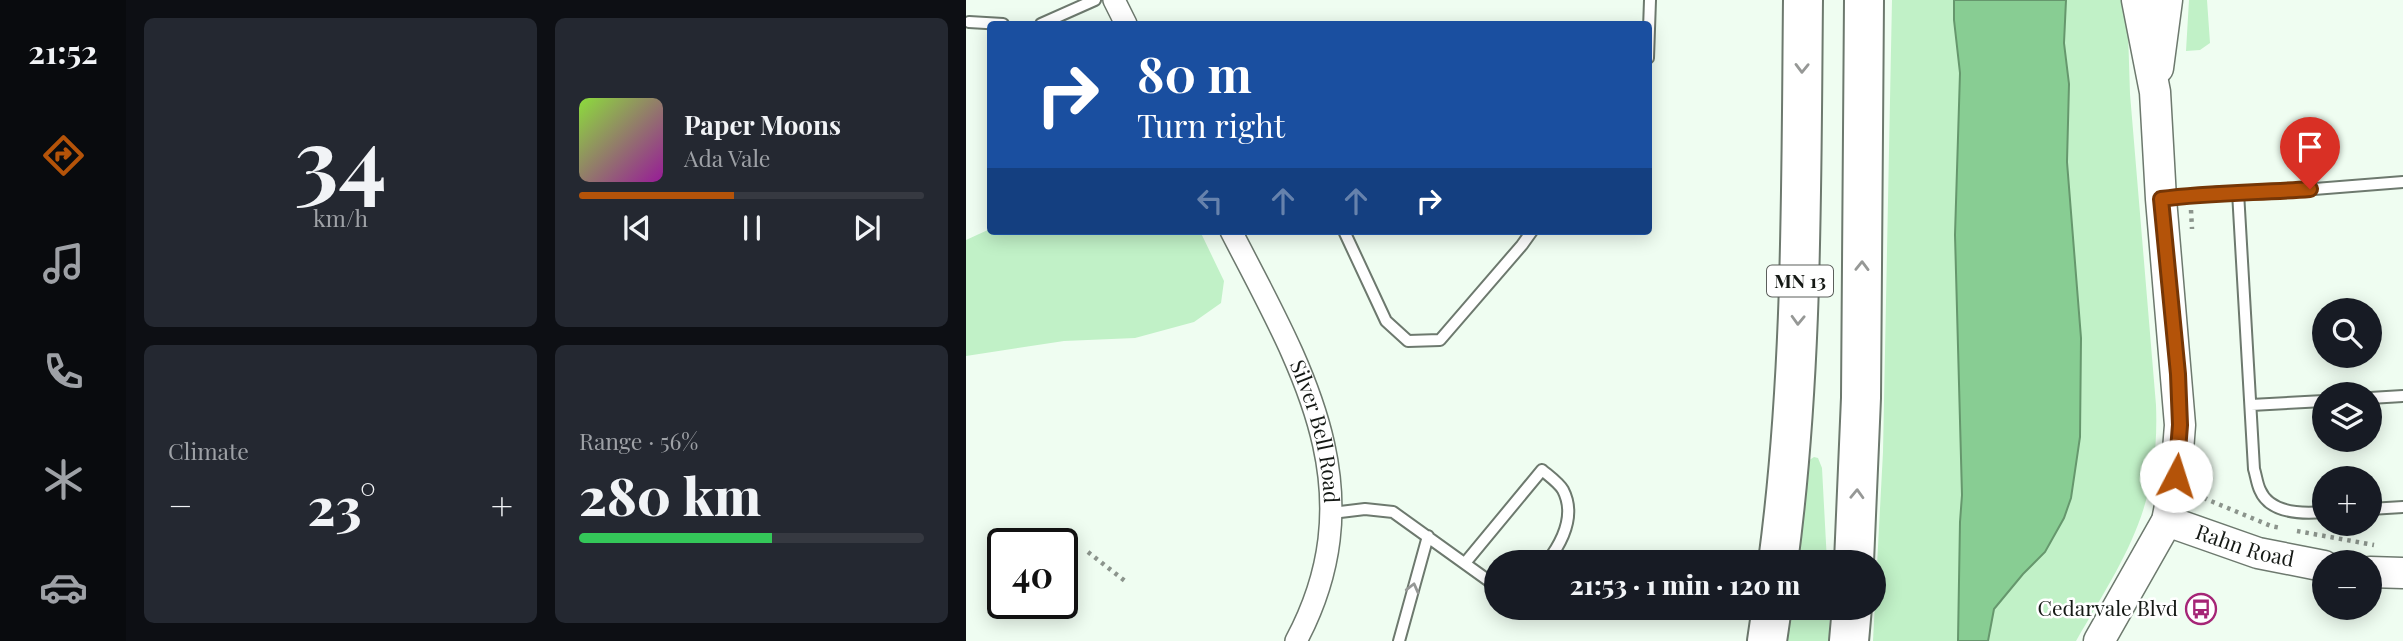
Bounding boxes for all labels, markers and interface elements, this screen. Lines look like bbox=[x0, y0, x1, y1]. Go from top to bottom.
text: 21:52 bbox=[28, 29, 98, 72]
text: 80 m bbox=[1137, 40, 1252, 105]
icon: right bbox=[1022, 49, 1113, 140]
one-way arrow bbox=[1794, 63, 1810, 74]
text: 34 bbox=[294, 96, 387, 217]
text: Turn right bbox=[1137, 103, 1285, 146]
text: Paper Moons bbox=[684, 107, 841, 142]
pin bbox=[2280, 117, 2340, 189]
icon: arrive bbox=[2291, 128, 2329, 166]
icon: directions bbox=[39, 131, 88, 180]
text: Ada Vale bbox=[684, 142, 771, 173]
icon: left bbox=[1191, 182, 1229, 220]
icon: ahead bbox=[1264, 182, 1302, 220]
icon: ahead bbox=[1337, 182, 1375, 220]
icon: right bbox=[1410, 182, 1448, 220]
text: km/h bbox=[313, 202, 368, 233]
icon: previous bbox=[618, 209, 656, 247]
icon: pause bbox=[733, 209, 771, 247]
icon: next bbox=[848, 209, 886, 247]
icon: music bbox=[39, 239, 88, 288]
one-way arrow bbox=[1854, 260, 1870, 271]
road number: MN 13 bbox=[1767, 266, 1833, 296]
map controls bbox=[2312, 298, 2382, 620]
button: search bbox=[2312, 298, 2382, 368]
one-way arrow bbox=[1791, 315, 1806, 326]
icon: phone bbox=[39, 347, 88, 396]
street label: Silver Bell Road bbox=[1285, 355, 1347, 504]
button: layers bbox=[2312, 382, 2382, 452]
text: Range · 56% bbox=[579, 425, 698, 456]
text: Climate bbox=[168, 435, 249, 466]
position arrow bbox=[2139, 439, 2213, 513]
icon: climate bbox=[39, 455, 88, 504]
text: 280 km bbox=[579, 460, 761, 529]
button: + bbox=[2312, 466, 2382, 536]
text: 23° bbox=[308, 470, 376, 539]
text: − bbox=[168, 479, 193, 530]
text: + bbox=[491, 479, 513, 530]
one-way arrow bbox=[1849, 488, 1864, 499]
street label: Rahn Road bbox=[2192, 516, 2297, 572]
speed limit sign: 40 bbox=[987, 528, 1078, 619]
button: − bbox=[2312, 550, 2382, 620]
icon: car bbox=[39, 563, 88, 612]
text: 21:53 · 1 min · 120 m bbox=[1570, 567, 1800, 602]
one-way arrow bbox=[1405, 582, 1419, 594]
bus stop icon: Cedarvale Blvd bbox=[2184, 592, 2218, 626]
place label: Cedarvale Blvd bbox=[2037, 593, 2178, 621]

